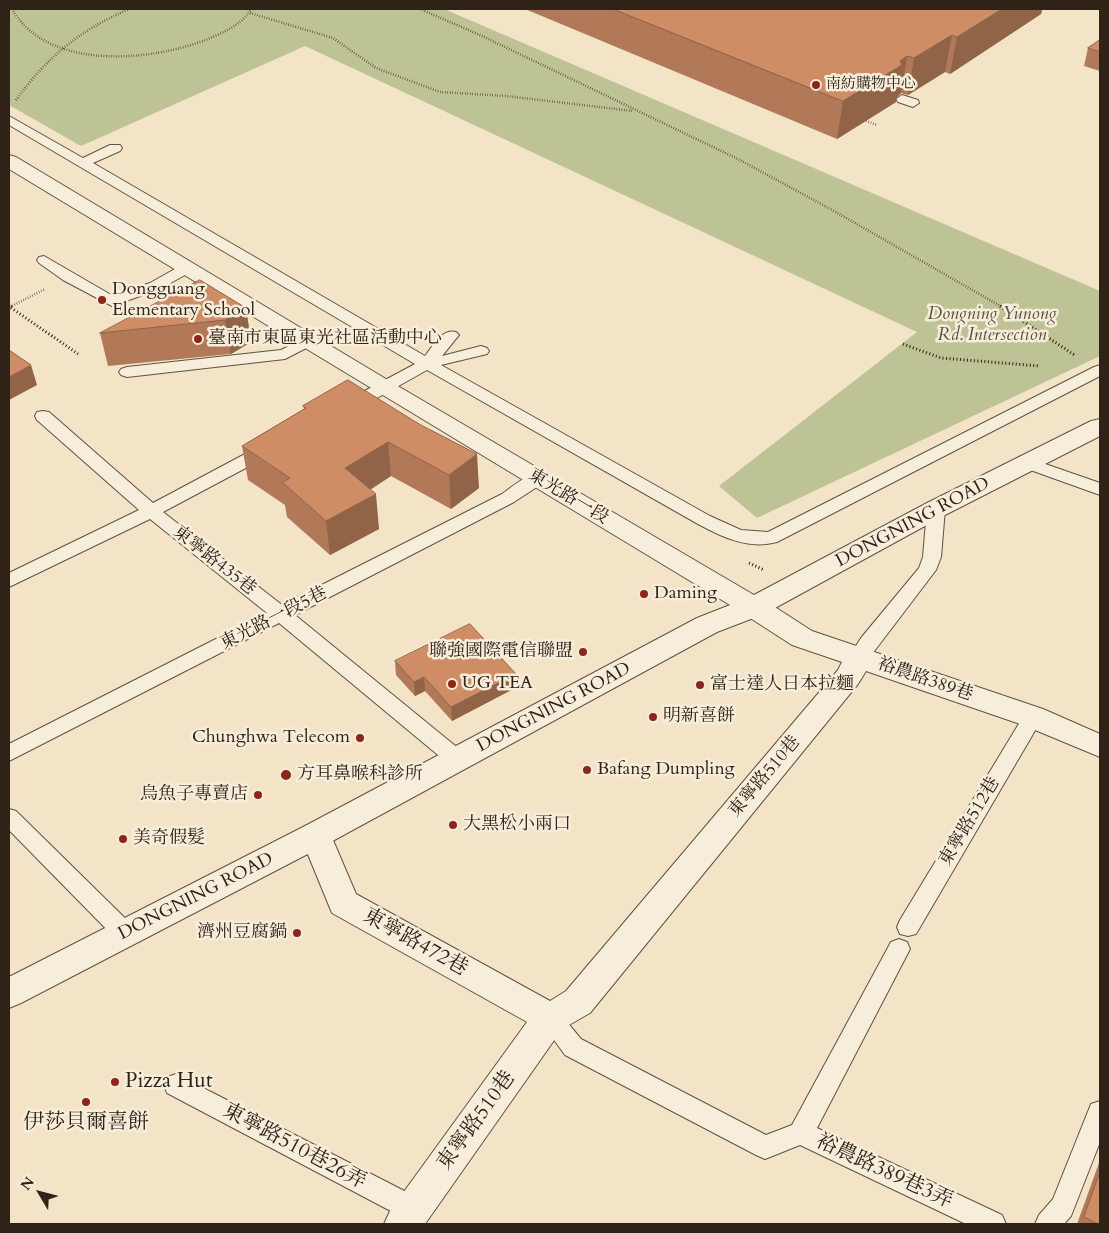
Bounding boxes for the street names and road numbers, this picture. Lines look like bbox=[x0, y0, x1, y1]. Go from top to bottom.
street label: 東光路一段 bbox=[524, 465, 612, 529]
street label: DONGNING ROAD bbox=[832, 473, 994, 573]
street label: 東寧路435巷 bbox=[168, 522, 260, 600]
street label: 東光路一段5巷 bbox=[217, 583, 331, 655]
street label: 裕農路389巷 bbox=[874, 654, 976, 706]
street label: DONGNING ROAD bbox=[473, 658, 635, 758]
street label: 東寧路510巷 bbox=[725, 732, 805, 822]
street label: 東寧路512巷 bbox=[935, 774, 1005, 870]
street label: DONGNING ROAD bbox=[115, 849, 277, 945]
street label: 東寧路472巷 bbox=[358, 904, 472, 982]
street label: 東寧路510巷 bbox=[433, 1067, 521, 1175]
street label: 東寧路510巷26弄 bbox=[218, 1099, 370, 1195]
street label: 裕農路389巷3弄 bbox=[812, 1129, 956, 1215]

